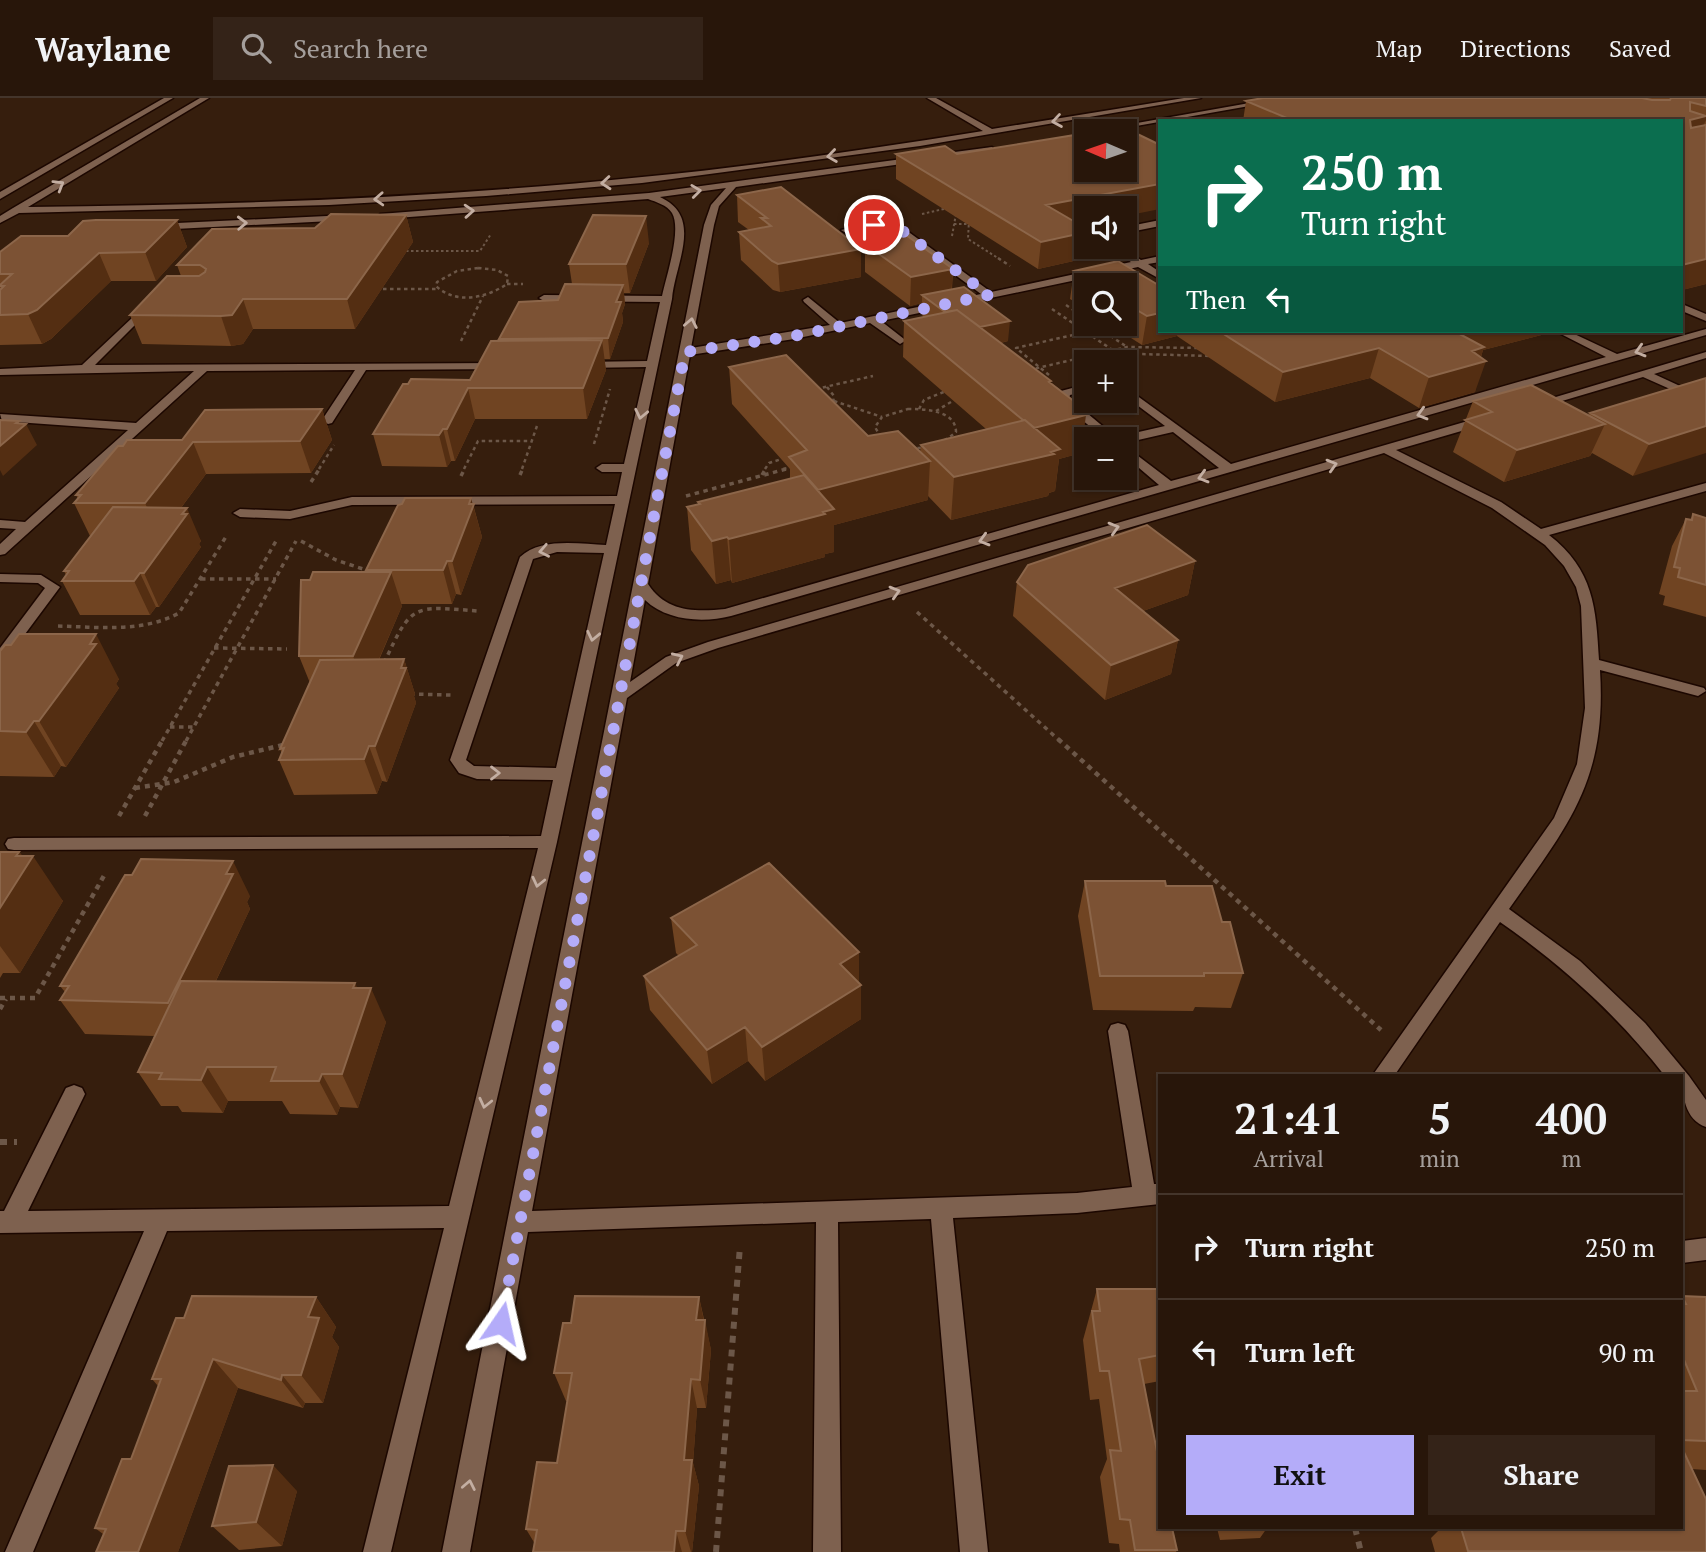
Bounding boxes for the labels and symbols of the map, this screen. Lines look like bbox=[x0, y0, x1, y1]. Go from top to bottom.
one-way arrow bbox=[1051, 113, 1063, 128]
north arrow bbox=[1074, 119, 1138, 182]
one-way arrow bbox=[826, 148, 838, 163]
one-way arrow bbox=[600, 175, 611, 190]
one-way arrow bbox=[51, 181, 64, 194]
one-way arrow bbox=[690, 183, 702, 198]
one-way arrow bbox=[373, 191, 384, 206]
pin bbox=[844, 195, 904, 255]
one-way arrow bbox=[464, 204, 475, 219]
one-way arrow bbox=[237, 215, 248, 230]
one-way arrow bbox=[683, 317, 698, 329]
one-way arrow bbox=[1635, 343, 1647, 358]
one-way arrow bbox=[1416, 406, 1428, 421]
one-way arrow bbox=[635, 408, 650, 420]
one-way arrow bbox=[1326, 458, 1338, 473]
one-way arrow bbox=[1197, 469, 1209, 483]
one-way arrow bbox=[1107, 522, 1119, 537]
one-way arrow bbox=[979, 532, 991, 546]
one-way arrow bbox=[538, 542, 550, 557]
one-way arrow bbox=[889, 586, 901, 601]
one-way arrow bbox=[586, 630, 601, 642]
one-way arrow bbox=[670, 652, 683, 666]
one-way arrow bbox=[490, 765, 500, 781]
one-way arrow bbox=[532, 876, 546, 888]
one-way arrow bbox=[479, 1097, 493, 1109]
position arrow bbox=[464, 1286, 538, 1360]
one-way arrow bbox=[461, 1479, 476, 1491]

